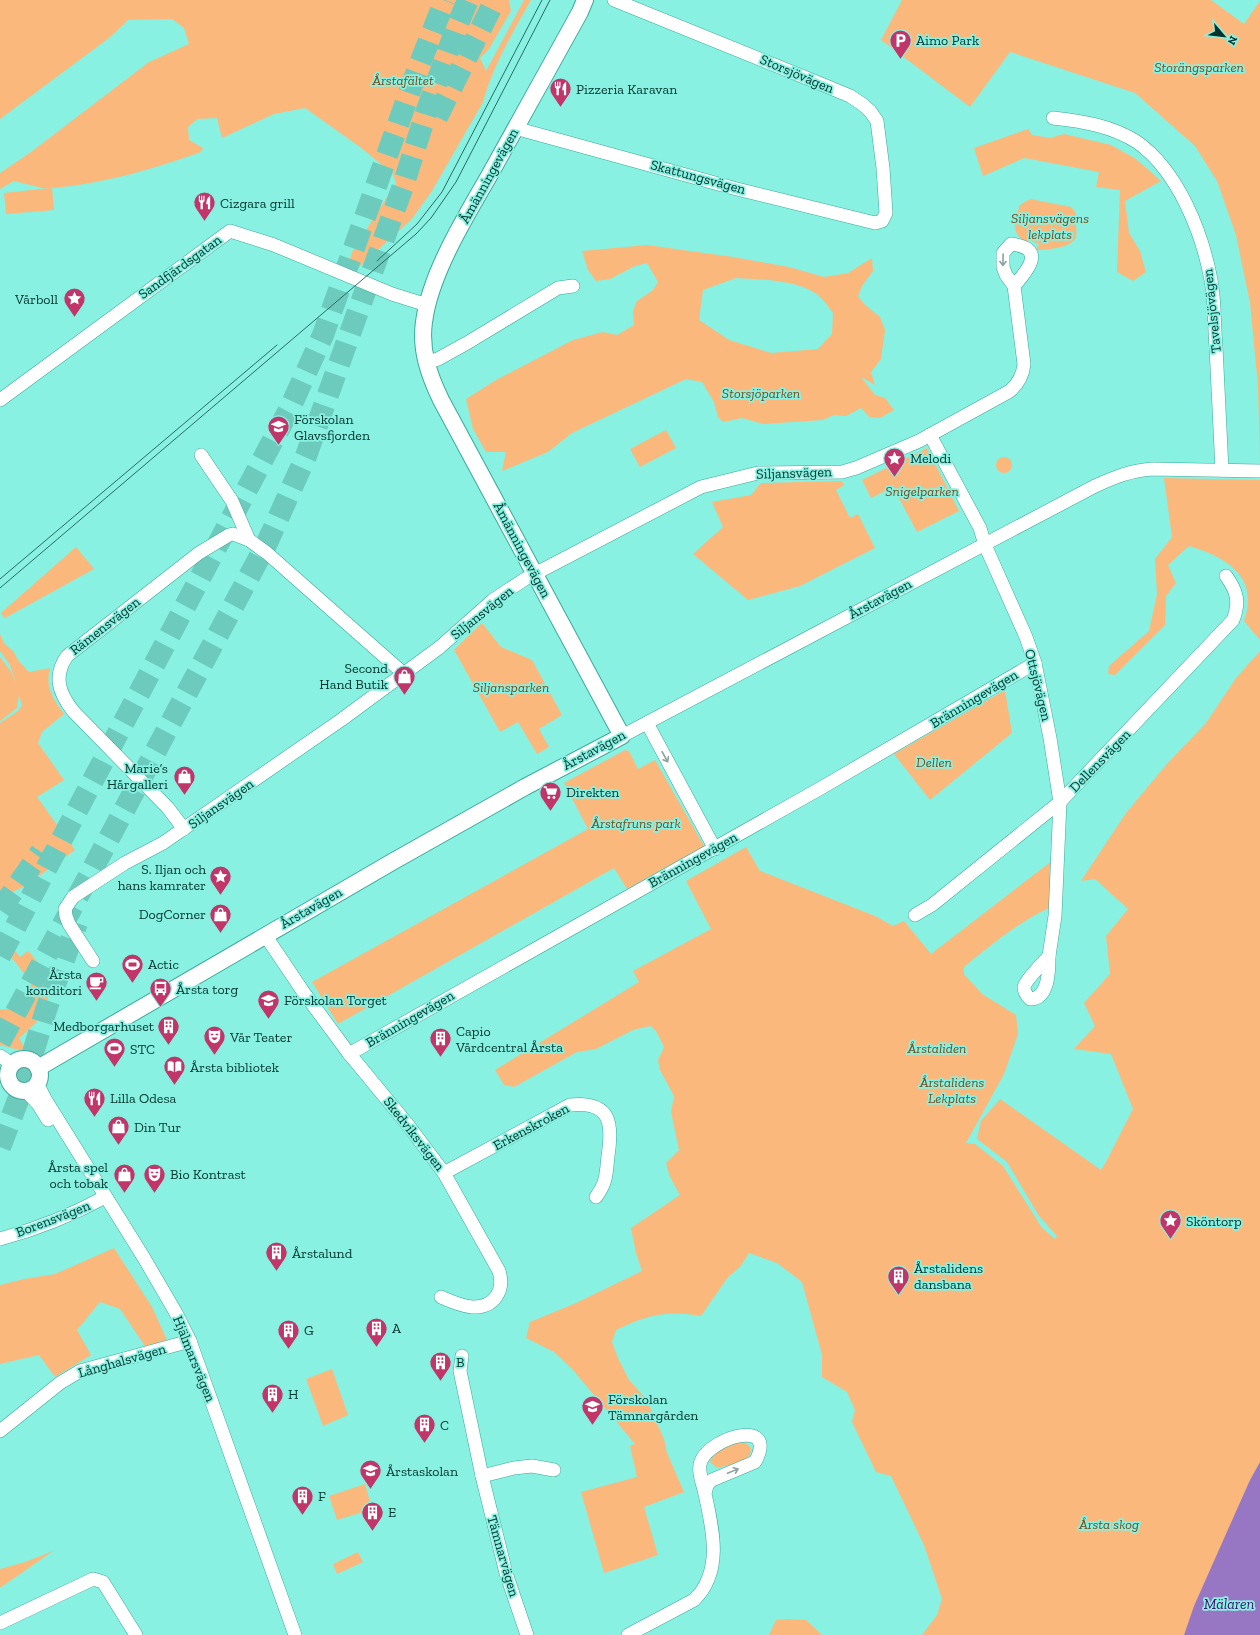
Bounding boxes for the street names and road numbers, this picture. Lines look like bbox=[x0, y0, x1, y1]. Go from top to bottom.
street label: Storsjövägen bbox=[758, 51, 836, 97]
street label: Åmänningevägen bbox=[456, 125, 522, 227]
street label: Skattungsvägen bbox=[649, 156, 747, 198]
street label: Sandfjärdsgatan bbox=[135, 231, 225, 303]
street label: Tavelsjövägen bbox=[1199, 268, 1225, 354]
street label: Siljansvägen bbox=[756, 463, 832, 483]
street label: Åmänningevägen bbox=[490, 499, 554, 601]
street label: Årstavägen bbox=[846, 575, 914, 623]
street label: Siljansvägen bbox=[447, 583, 517, 643]
street label: Rämensvägen bbox=[67, 593, 143, 659]
street label: Ottsjövägen bbox=[1021, 647, 1055, 723]
street label: Bränningevägen bbox=[927, 666, 1021, 732]
street label: Årstavägen bbox=[560, 726, 628, 774]
street label: Dellensvägen bbox=[1066, 726, 1134, 796]
street label: Siljansvägen bbox=[185, 775, 257, 833]
street label: Bränningevägen bbox=[645, 829, 741, 891]
street label: Årstavägen bbox=[277, 883, 345, 933]
street label: Bränningevägen bbox=[363, 987, 457, 1051]
street label: Skedviksvägen bbox=[380, 1094, 448, 1174]
street label: Erkenskroken bbox=[490, 1100, 572, 1154]
street label: Borensvägen bbox=[13, 1197, 93, 1241]
street label: Hjälmarsvägen bbox=[169, 1313, 219, 1405]
street label: Långhalsvägen bbox=[76, 1340, 168, 1382]
street label: Tämnarvägen bbox=[483, 1513, 523, 1599]

